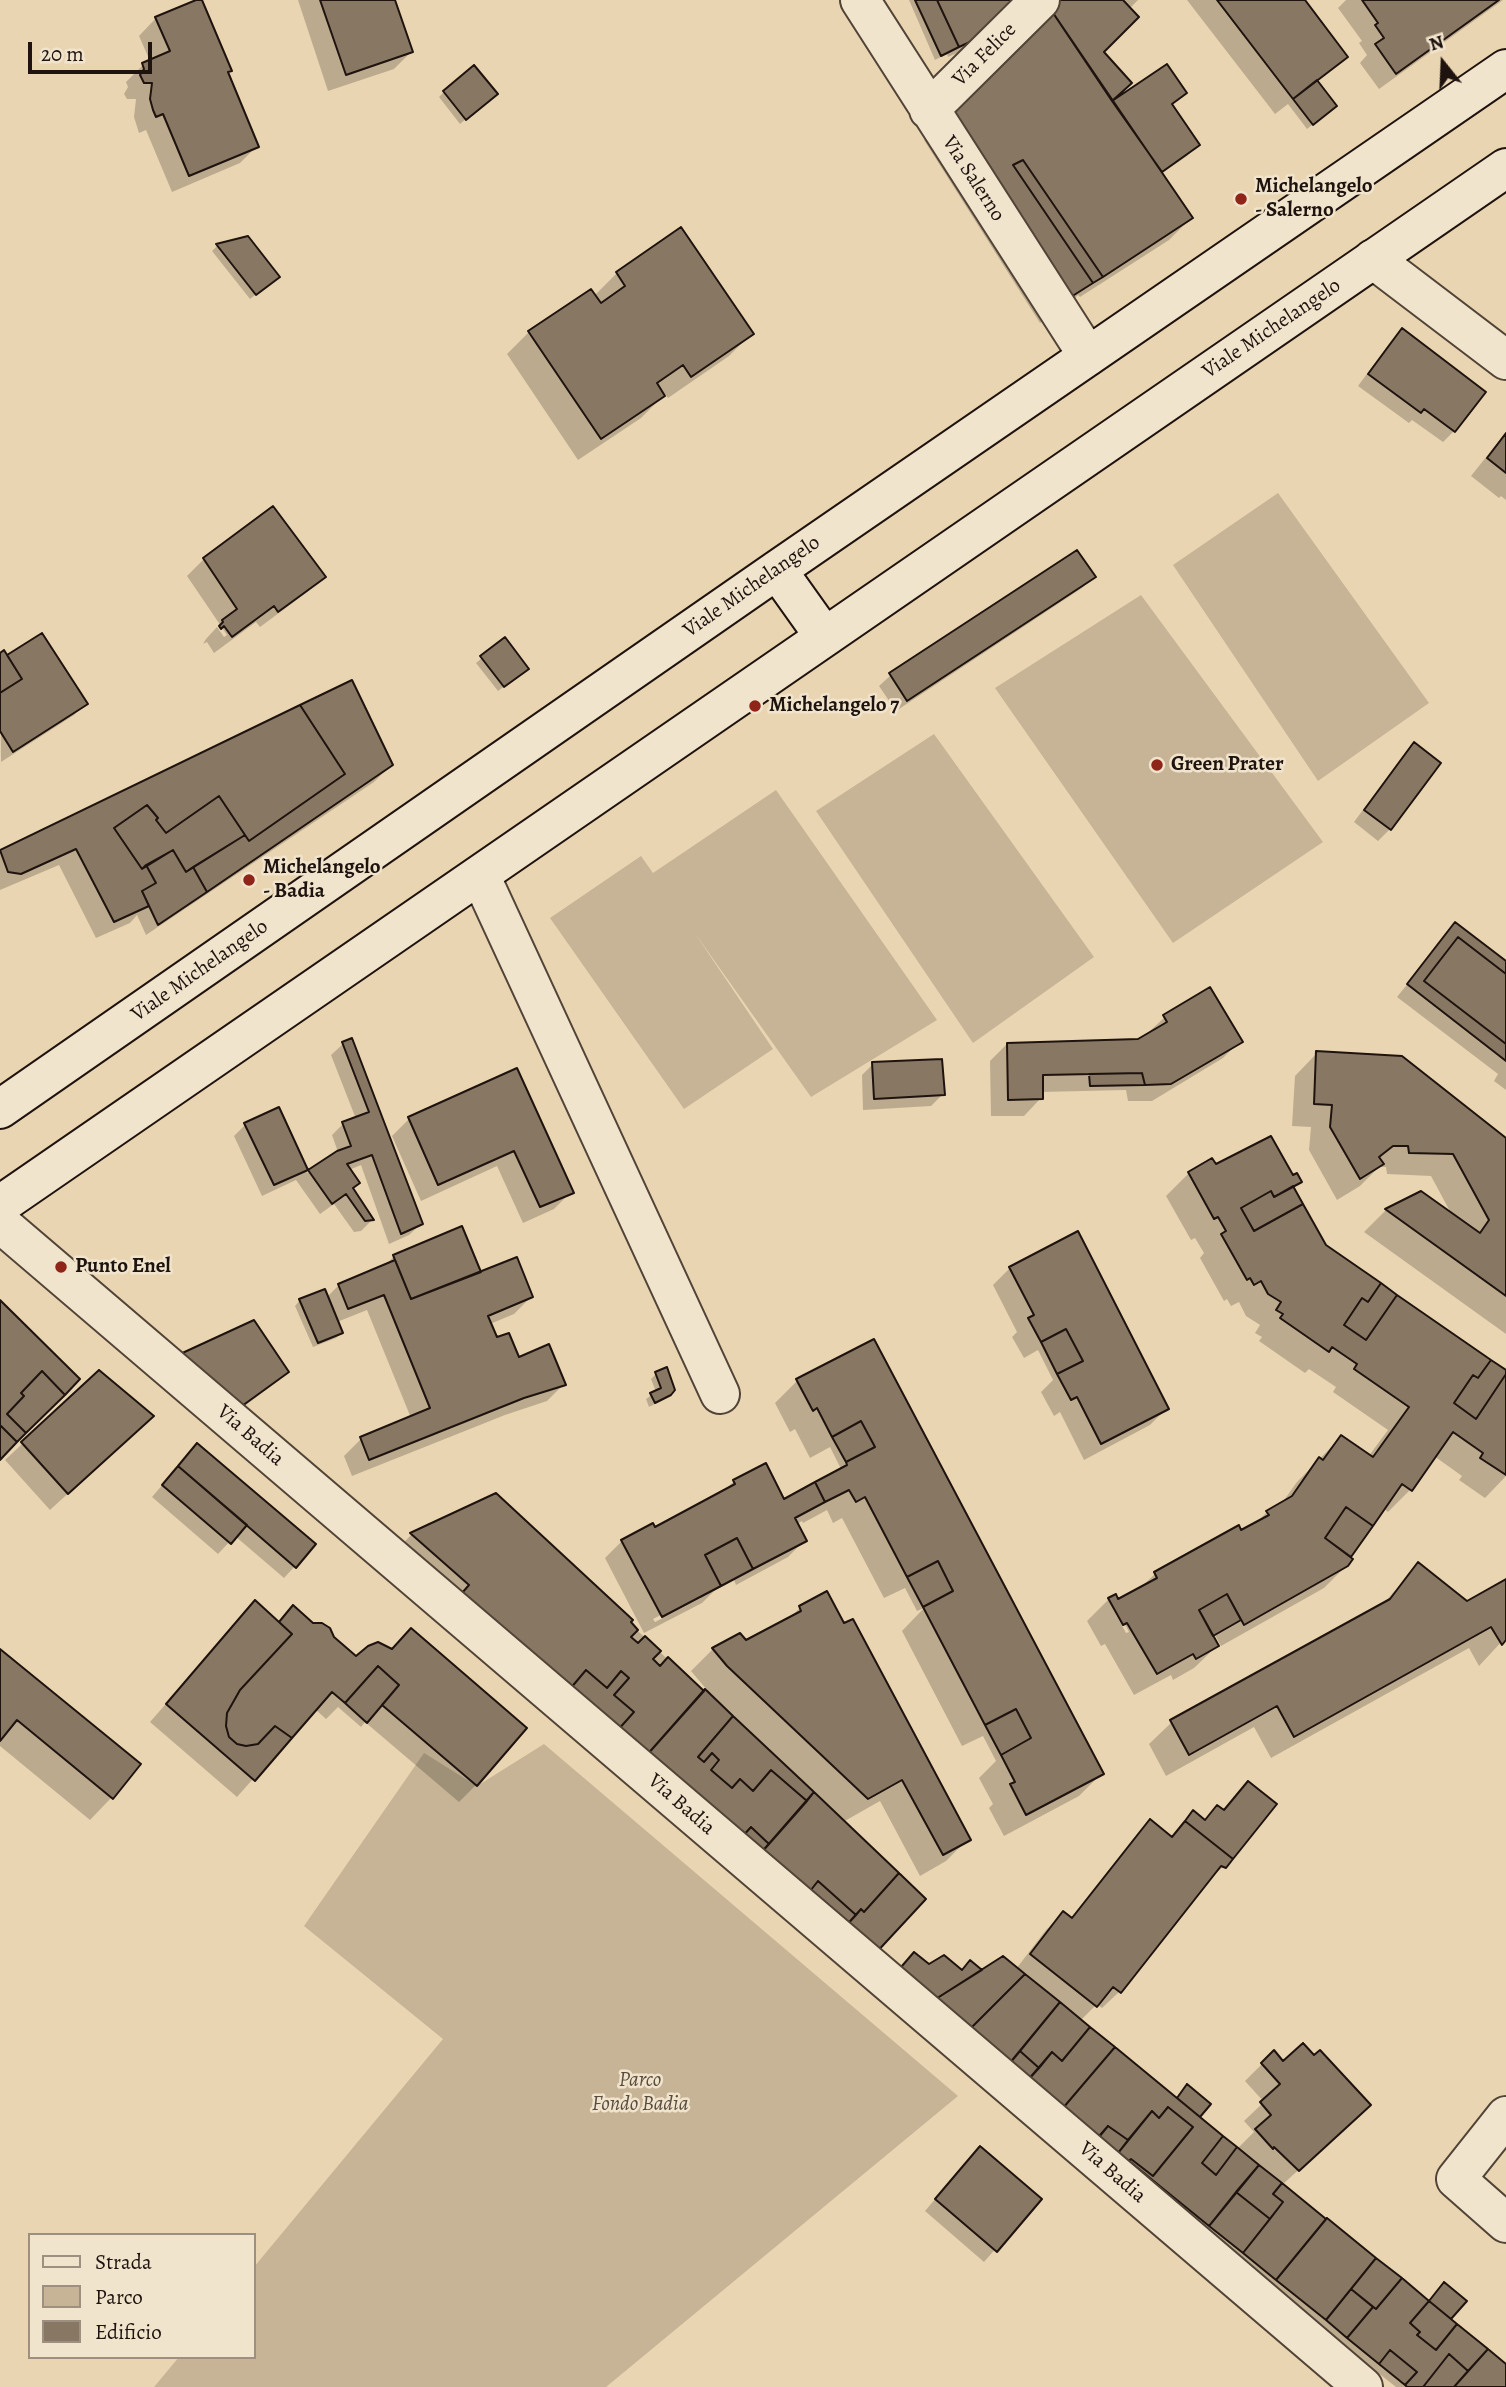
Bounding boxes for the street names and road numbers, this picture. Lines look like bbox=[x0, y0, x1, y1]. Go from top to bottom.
street label: Via Felice bbox=[948, 18, 1022, 92]
street label: Via Salerno bbox=[936, 132, 1010, 226]
street label: Viale Michelangelo bbox=[1198, 273, 1346, 385]
street label: Viale Michelangelo bbox=[679, 530, 825, 644]
street label: Viale Michelangelo bbox=[127, 914, 273, 1028]
street label: Via Badia bbox=[211, 1400, 289, 1472]
street label: Via Badia bbox=[642, 1769, 720, 1841]
street label: Via Badia bbox=[1073, 2137, 1151, 2209]

